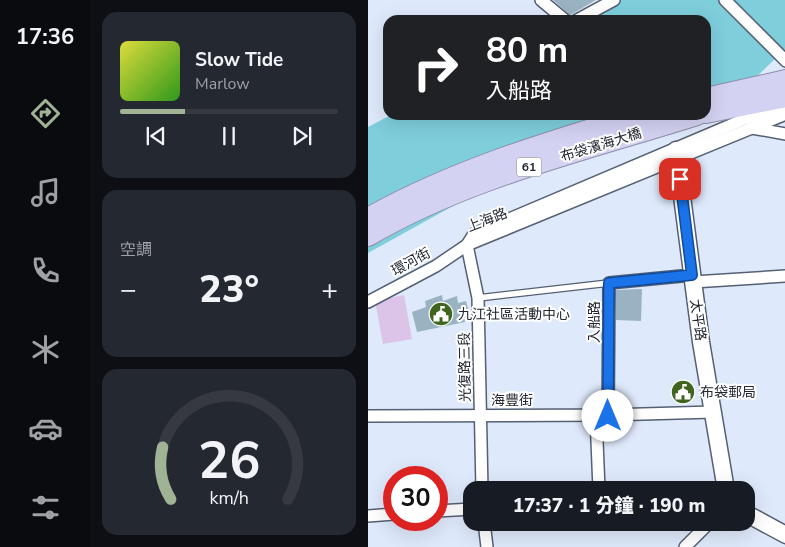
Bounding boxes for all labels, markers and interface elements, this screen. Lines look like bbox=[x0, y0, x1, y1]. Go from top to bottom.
text: 17:36 bbox=[16, 22, 74, 52]
text: 80 m bbox=[486, 27, 568, 74]
icon: right bbox=[403, 35, 468, 100]
text: Slow Tide bbox=[195, 47, 283, 73]
text: Marlow bbox=[195, 73, 250, 95]
text: 入船路 bbox=[486, 76, 552, 106]
icon: directions bbox=[28, 96, 63, 131]
icon: previous bbox=[142, 122, 170, 150]
icon: pause bbox=[215, 122, 243, 150]
icon: next bbox=[288, 122, 316, 150]
street label: 布袋濱海大橋 bbox=[558, 124, 644, 166]
road number: 61 bbox=[516, 158, 542, 176]
pin bbox=[659, 158, 701, 200]
icon: arrive bbox=[666, 165, 694, 193]
icon: music bbox=[28, 175, 63, 210]
street label: 上海路 bbox=[464, 204, 510, 236]
text: 空調 bbox=[120, 239, 152, 261]
street label: 環河街 bbox=[388, 244, 434, 280]
icon: phone bbox=[28, 253, 63, 288]
text: 23° bbox=[199, 264, 259, 315]
text: − bbox=[120, 271, 137, 309]
text: + bbox=[321, 271, 338, 309]
street label: 太平路 bbox=[686, 298, 710, 342]
public building icon: 九江社區活動中心 bbox=[428, 301, 454, 327]
street label: 入船路 bbox=[585, 301, 604, 343]
place label: 九江社區活動中心 bbox=[458, 305, 570, 324]
icon: climate bbox=[28, 332, 63, 367]
street label: 光復路三段 bbox=[455, 332, 475, 402]
public building icon: 布袋郵局 bbox=[670, 379, 696, 405]
place label: 布袋郵局 bbox=[700, 383, 756, 402]
position arrow bbox=[581, 389, 633, 441]
street label: 海豐街 bbox=[491, 391, 533, 410]
icon: car bbox=[28, 411, 63, 446]
text: 26 bbox=[198, 425, 260, 496]
speed limit sign: 30 bbox=[383, 466, 448, 531]
text: km/h bbox=[209, 486, 249, 510]
icon: filters bbox=[28, 490, 63, 525]
text: 17:37 · 1 分鐘 · 190 m bbox=[513, 493, 705, 519]

